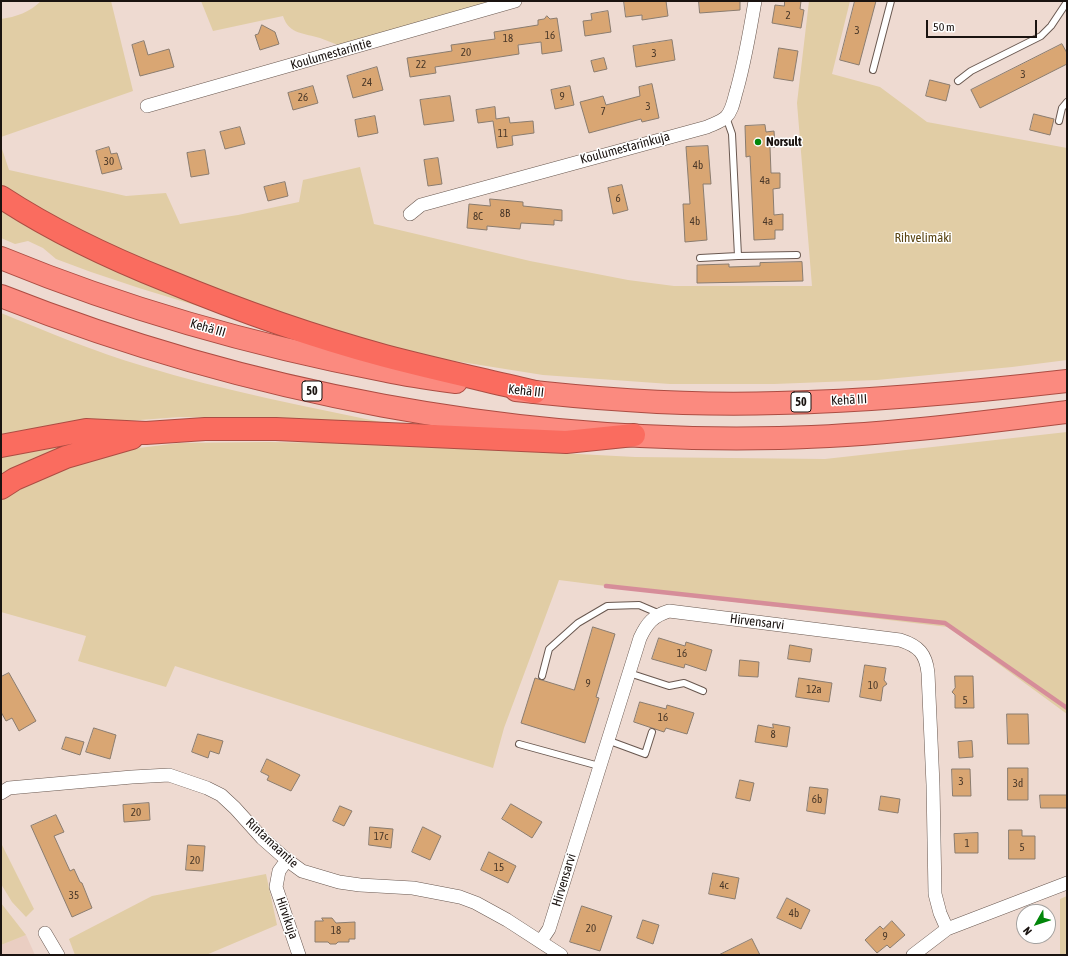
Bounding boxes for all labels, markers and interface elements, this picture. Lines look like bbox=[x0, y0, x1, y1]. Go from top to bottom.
house number: 2 bbox=[785, 9, 791, 23]
scale bar bbox=[928, 12, 1039, 38]
text: 50 m bbox=[933, 20, 955, 34]
house number: 3 bbox=[854, 24, 860, 38]
house number: 16 bbox=[545, 29, 555, 43]
house number: 18 bbox=[503, 32, 513, 46]
street label: Koulumestarintie bbox=[289, 35, 373, 73]
house number: 20 bbox=[461, 46, 471, 60]
house number: 3 bbox=[651, 47, 657, 61]
house number: 22 bbox=[416, 58, 426, 72]
house number: 3 bbox=[1020, 68, 1026, 82]
house number: 24 bbox=[362, 76, 372, 90]
house number: 9 bbox=[559, 90, 565, 104]
house number: 26 bbox=[298, 91, 308, 105]
house number: 3 bbox=[645, 100, 651, 114]
house number: 7 bbox=[600, 105, 606, 119]
house number: 11 bbox=[498, 127, 508, 141]
street label: Koulumestarinkuja bbox=[579, 129, 671, 167]
place label: Norsult bbox=[766, 134, 802, 150]
marker: Norsult bbox=[753, 137, 763, 147]
house number: 30 bbox=[104, 155, 114, 169]
house number: 4b bbox=[693, 159, 703, 173]
house number: 4a bbox=[760, 174, 770, 188]
house number: 6 bbox=[615, 192, 621, 206]
house number: 8B bbox=[500, 207, 510, 221]
house number: 8C bbox=[473, 210, 483, 224]
house number: 4b bbox=[690, 215, 700, 229]
house number: 4a bbox=[763, 215, 773, 229]
park label: Rihvelimäki bbox=[894, 230, 952, 246]
street label: Kehä III bbox=[189, 316, 227, 340]
road number: 50 bbox=[302, 381, 322, 401]
street label: Kehä III bbox=[507, 381, 545, 401]
street label: Kehä III bbox=[831, 391, 867, 409]
road number: 50 bbox=[791, 392, 811, 412]
street label: Hirvensarvi bbox=[729, 611, 785, 633]
house number: 16 bbox=[677, 647, 687, 661]
house number: 9 bbox=[585, 677, 591, 691]
house number: 10 bbox=[868, 679, 878, 693]
house number: 12a bbox=[806, 683, 822, 697]
house number: 5 bbox=[962, 694, 968, 708]
house number: 16 bbox=[658, 711, 668, 725]
house number: 8 bbox=[770, 728, 776, 742]
house number: 3 bbox=[958, 775, 964, 789]
house number: 3d bbox=[1013, 777, 1023, 791]
house number: 6b bbox=[812, 793, 822, 807]
house number: 20 bbox=[131, 806, 141, 820]
street label: Rintamaantie bbox=[243, 815, 301, 871]
house number: 17c bbox=[374, 830, 388, 844]
house number: 1 bbox=[964, 837, 970, 851]
house number: 5 bbox=[1019, 841, 1025, 855]
street label: Hirvensarvi bbox=[549, 852, 579, 908]
house number: 20 bbox=[190, 854, 200, 868]
house number: 15 bbox=[494, 861, 504, 875]
house number: 4c bbox=[719, 879, 729, 893]
house number: 35 bbox=[69, 889, 79, 903]
street label: Hirvikuja bbox=[273, 895, 301, 941]
north arrow bbox=[1016, 904, 1056, 944]
house number: 4b bbox=[789, 907, 799, 921]
house number: 20 bbox=[586, 922, 596, 936]
house number: 18 bbox=[331, 924, 341, 938]
text: N bbox=[1021, 925, 1034, 937]
house number: 9 bbox=[882, 930, 888, 944]

